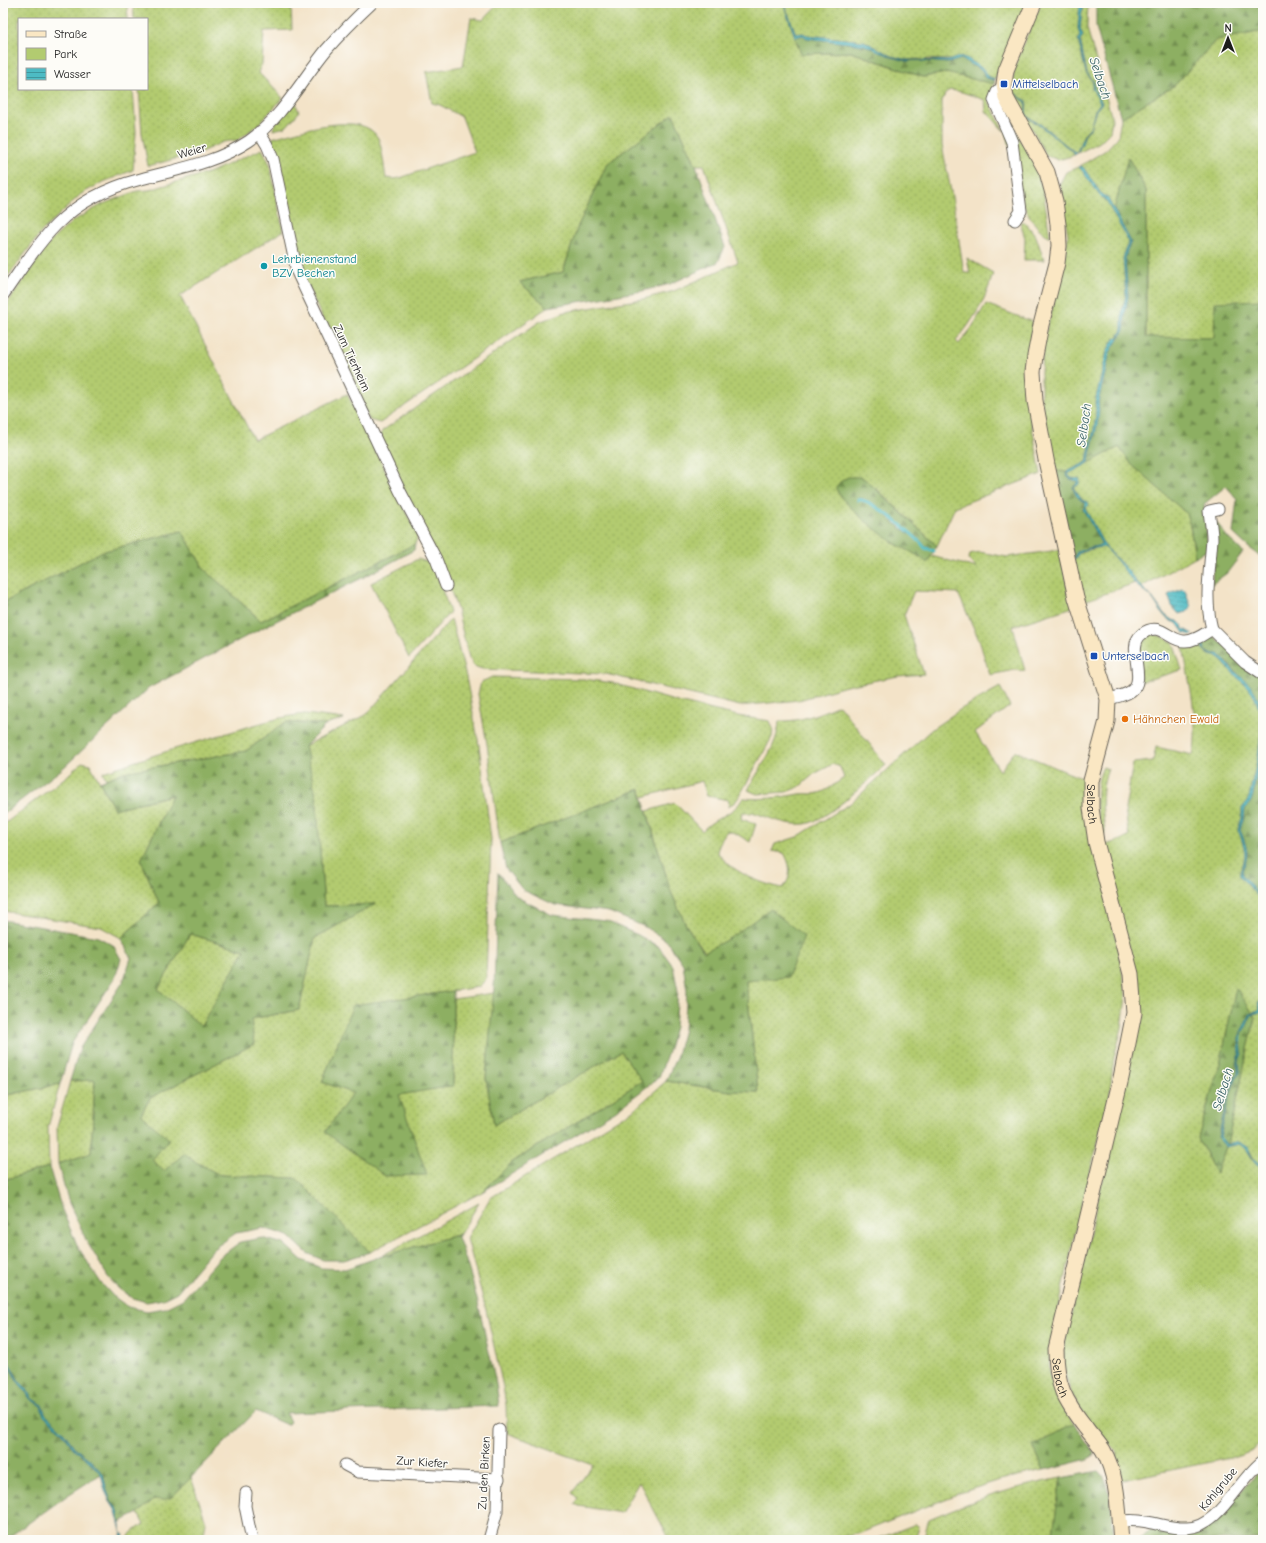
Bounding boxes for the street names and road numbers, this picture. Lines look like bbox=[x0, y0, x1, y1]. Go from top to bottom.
street label: Weier bbox=[176, 140, 208, 162]
street label: Zum Tierheim bbox=[330, 322, 374, 394]
street label: Selbach bbox=[1084, 784, 1100, 825]
street label: Selbach bbox=[1049, 1357, 1071, 1400]
street label: Zu den Birken bbox=[475, 1436, 493, 1510]
street label: Zur Kiefer bbox=[396, 1453, 448, 1471]
street label: Kohlgrube bbox=[1196, 1465, 1240, 1513]

